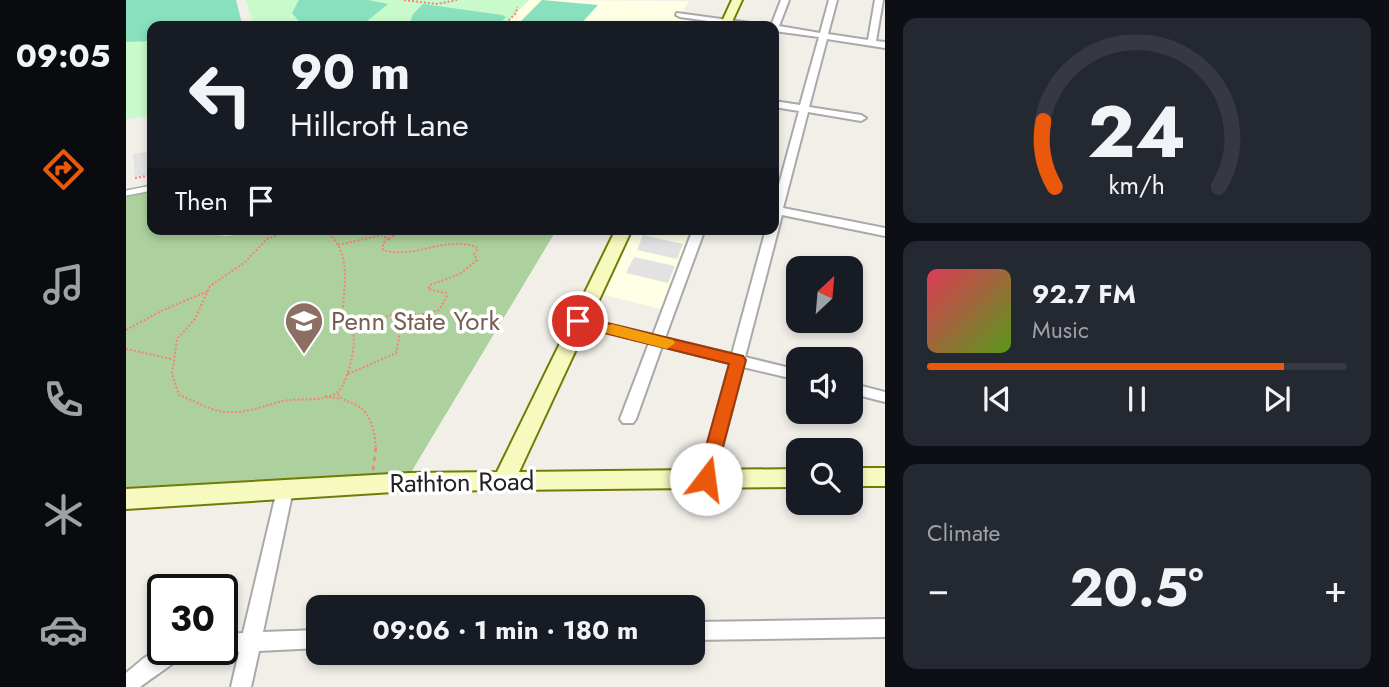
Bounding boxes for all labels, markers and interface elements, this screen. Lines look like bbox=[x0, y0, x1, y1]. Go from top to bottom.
text: 09:05 bbox=[16, 33, 110, 79]
text: 90 m bbox=[290, 37, 410, 107]
icon: left bbox=[175, 49, 266, 140]
text: 24 bbox=[1088, 79, 1186, 184]
text: Hillcroft Lane bbox=[290, 102, 469, 148]
icon: directions bbox=[39, 145, 88, 194]
text: km/h bbox=[1109, 166, 1165, 202]
text: Then bbox=[175, 182, 228, 220]
icon: arrive bbox=[242, 182, 280, 220]
north arrow bbox=[786, 256, 863, 332]
map controls bbox=[786, 256, 863, 515]
icon: music bbox=[39, 260, 88, 309]
text: 92.7 FM bbox=[1032, 275, 1136, 313]
pin bbox=[548, 291, 608, 351]
school or university icon: Penn State York bbox=[283, 300, 325, 355]
place label: Penn State York bbox=[331, 302, 500, 340]
icon: arrive bbox=[559, 302, 597, 340]
text: Music bbox=[1032, 313, 1089, 347]
button: sound bbox=[786, 347, 863, 424]
icon: phone bbox=[39, 375, 88, 424]
icon: previous bbox=[978, 380, 1016, 418]
icon: pause bbox=[1118, 380, 1156, 418]
icon: next bbox=[1258, 380, 1296, 418]
button: search bbox=[786, 438, 863, 515]
position arrow bbox=[669, 442, 743, 516]
street label: Rathton Road bbox=[389, 462, 535, 502]
icon: climate bbox=[39, 490, 88, 539]
text: Climate bbox=[927, 516, 1000, 550]
text: 20.5° bbox=[1069, 550, 1204, 626]
text: − bbox=[927, 561, 949, 616]
text: + bbox=[1324, 561, 1347, 616]
speed limit sign: 30 bbox=[147, 574, 238, 665]
icon: car bbox=[39, 605, 88, 654]
text: 09:06 · 1 min · 180 m bbox=[373, 611, 638, 649]

